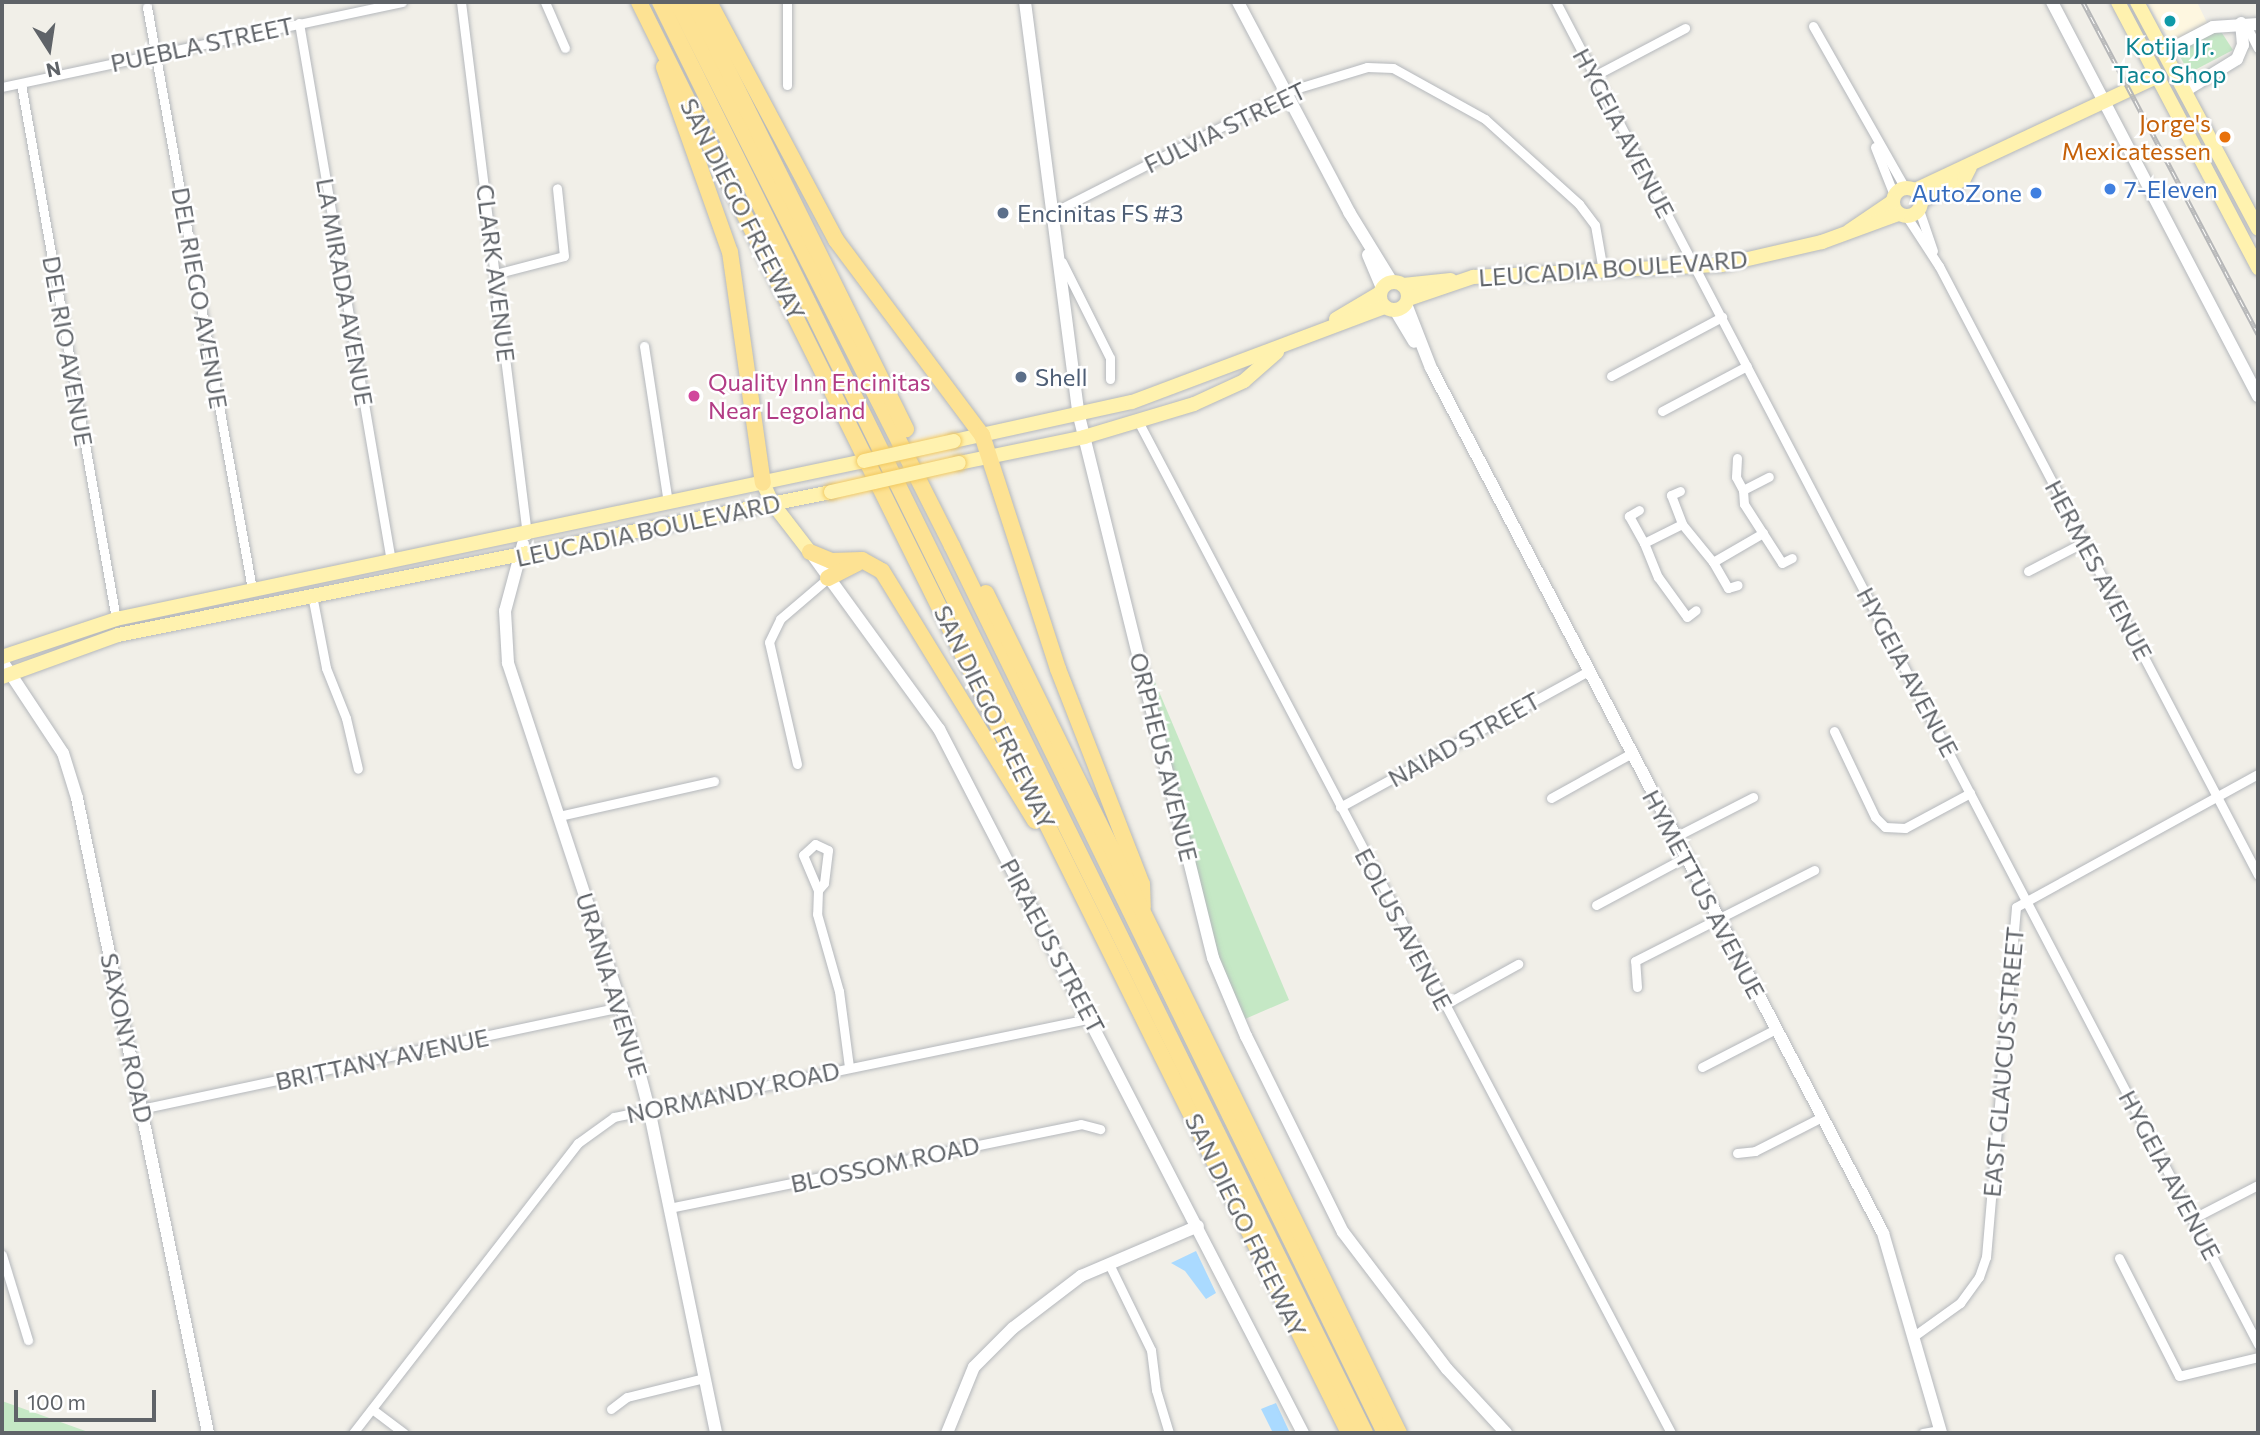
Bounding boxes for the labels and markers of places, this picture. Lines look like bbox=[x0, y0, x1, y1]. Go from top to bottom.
marker: Kotija Jr. Taco Shop bbox=[2162, 13, 2178, 29]
place label: Kotija Jr. Taco Shop bbox=[2113, 32, 2227, 88]
place label: Jorge's Mexicatessen bbox=[2062, 109, 2211, 165]
marker: Jorge's Mexicatessen bbox=[2217, 129, 2233, 145]
place label: 7-Eleven bbox=[2124, 175, 2218, 203]
place label: AutoZone bbox=[1911, 179, 2022, 207]
marker: 7-Eleven bbox=[2102, 181, 2118, 197]
marker: AutoZone bbox=[2028, 185, 2044, 201]
place label: Encinitas FS #3 bbox=[1017, 199, 1183, 227]
marker: Encinitas FS #3 bbox=[995, 205, 1011, 221]
place label: Shell bbox=[1035, 363, 1088, 391]
place label: Quality Inn Encinitas Near Legoland bbox=[708, 368, 931, 424]
marker: Shell bbox=[1013, 369, 1029, 385]
marker: Quality Inn Encinitas Near Legoland bbox=[686, 388, 702, 404]

